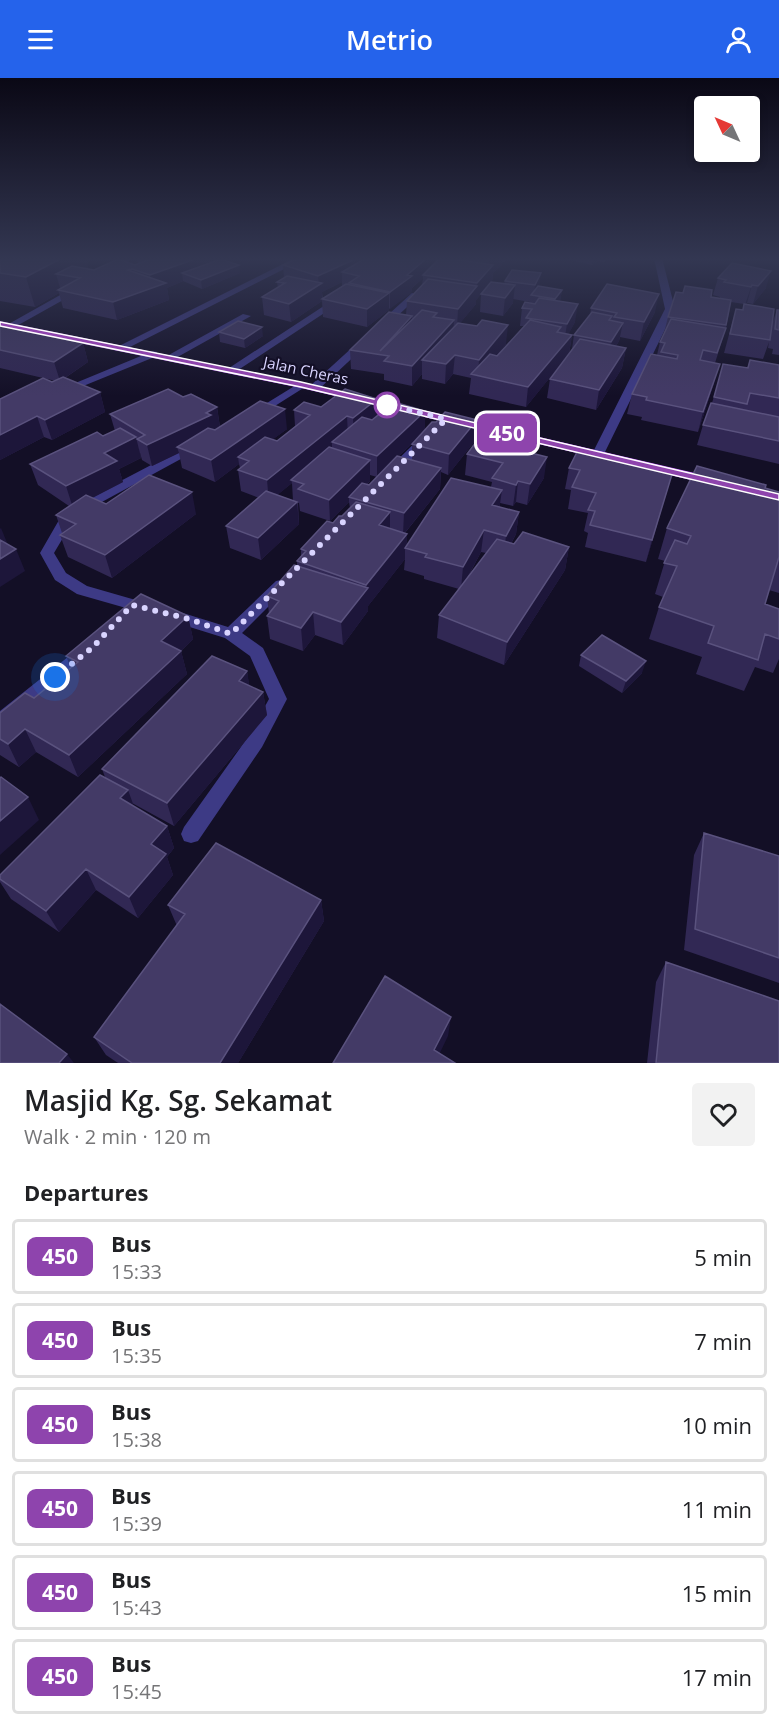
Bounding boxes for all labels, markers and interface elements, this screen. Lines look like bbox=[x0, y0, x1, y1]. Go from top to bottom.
text: Metrio bbox=[346, 21, 433, 58]
icon: menu bbox=[24, 23, 57, 56]
icon: person bbox=[722, 23, 755, 56]
north arrow bbox=[694, 96, 760, 162]
map controls bbox=[694, 96, 760, 162]
street label: Jalan Cheras bbox=[260, 351, 350, 389]
unlabelled marker bbox=[374, 392, 400, 418]
line badge: 450 bbox=[472, 414, 542, 452]
text: 450 bbox=[489, 419, 525, 447]
your location bbox=[40, 662, 70, 692]
text: Masjid Kg. Sg. Sekamat bbox=[24, 1081, 332, 1119]
button: heart bbox=[692, 1083, 755, 1146]
text: Walk · 2 min · 120 m bbox=[24, 1123, 211, 1150]
text: Departures bbox=[24, 1177, 148, 1207]
text: Bus bbox=[111, 1228, 151, 1258]
text: 450 bbox=[42, 1242, 78, 1270]
text: 5 min bbox=[694, 1242, 752, 1272]
text: 15:33 bbox=[111, 1258, 162, 1285]
text: Bus bbox=[111, 1312, 151, 1342]
text: 450 bbox=[42, 1326, 78, 1354]
text: 7 min bbox=[694, 1326, 752, 1356]
text: 15:35 bbox=[111, 1342, 162, 1369]
text: Bus bbox=[111, 1396, 151, 1426]
text: 450 bbox=[42, 1410, 78, 1438]
text: 10 min bbox=[682, 1410, 752, 1440]
text: 15:38 bbox=[111, 1426, 162, 1453]
text: Bus bbox=[111, 1480, 151, 1510]
text: 450 bbox=[42, 1494, 78, 1522]
text: 11 min bbox=[682, 1494, 752, 1524]
text: 15:39 bbox=[111, 1510, 162, 1537]
text: Bus bbox=[111, 1564, 151, 1594]
text: 450 bbox=[42, 1578, 78, 1606]
text: 15 min bbox=[682, 1578, 752, 1608]
text: 15:43 bbox=[111, 1594, 162, 1621]
text: Bus bbox=[111, 1648, 151, 1678]
text: 450 bbox=[42, 1662, 78, 1690]
text: 17 min bbox=[682, 1662, 752, 1692]
text: 15:45 bbox=[111, 1678, 162, 1705]

